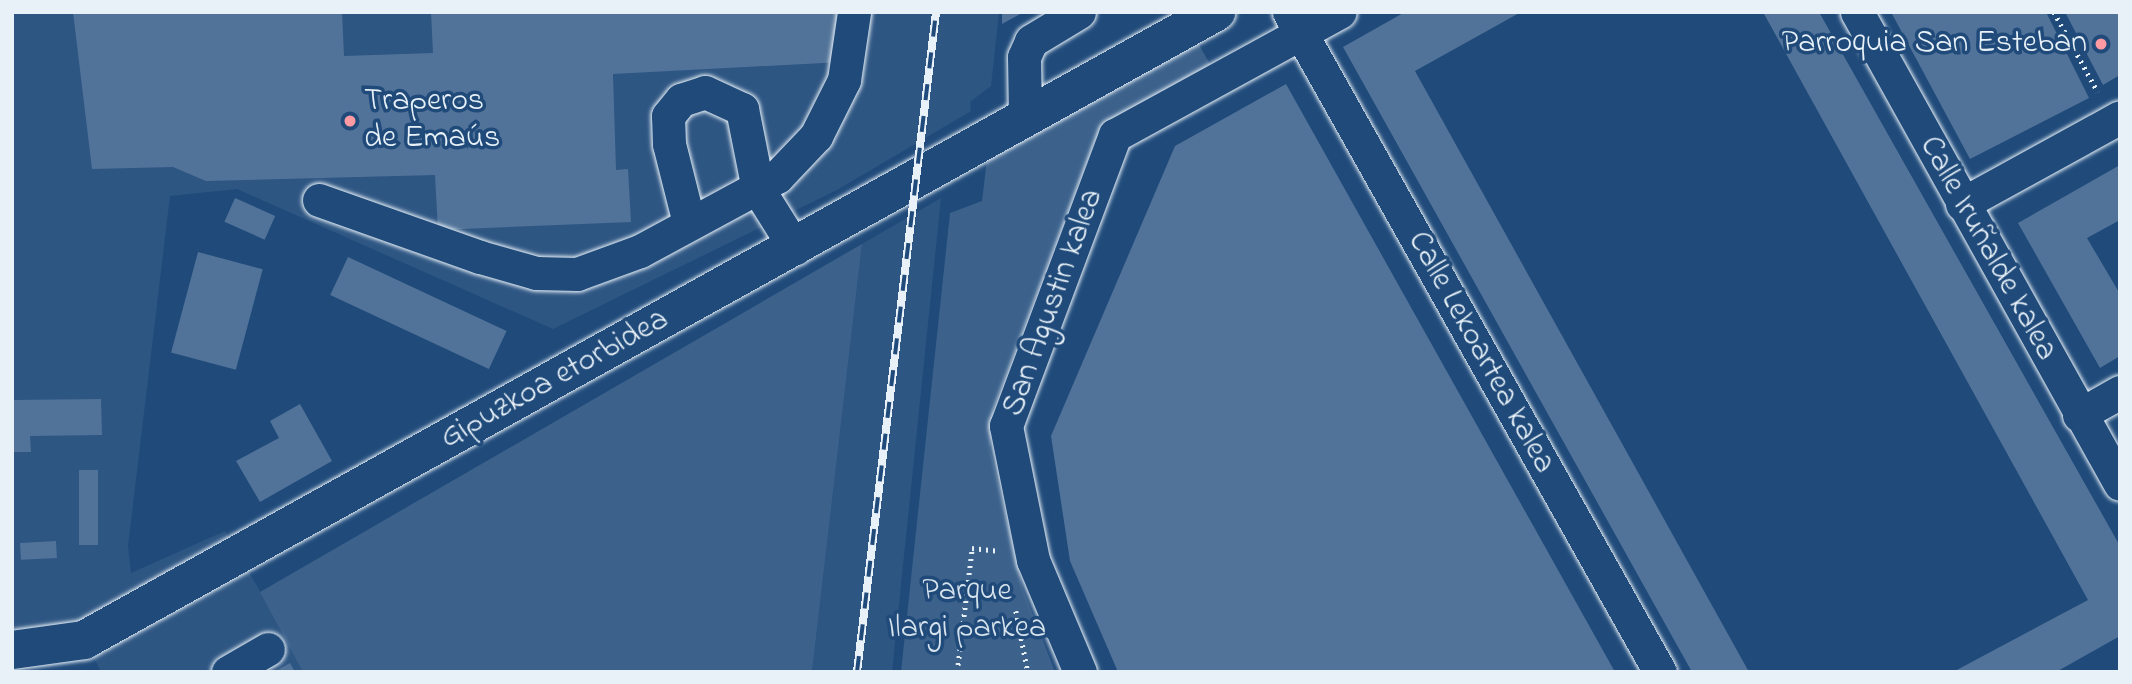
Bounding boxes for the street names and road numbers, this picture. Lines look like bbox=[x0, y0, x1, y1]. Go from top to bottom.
street label: Calle Iruñalde kalea bbox=[1909, 130, 2065, 368]
street label: San Agustin kalea bbox=[995, 184, 1113, 422]
street label: Calle Lekoartea kalea bbox=[1398, 225, 1562, 481]
street label: Gipuzkoa etorbidea bbox=[434, 301, 676, 459]

